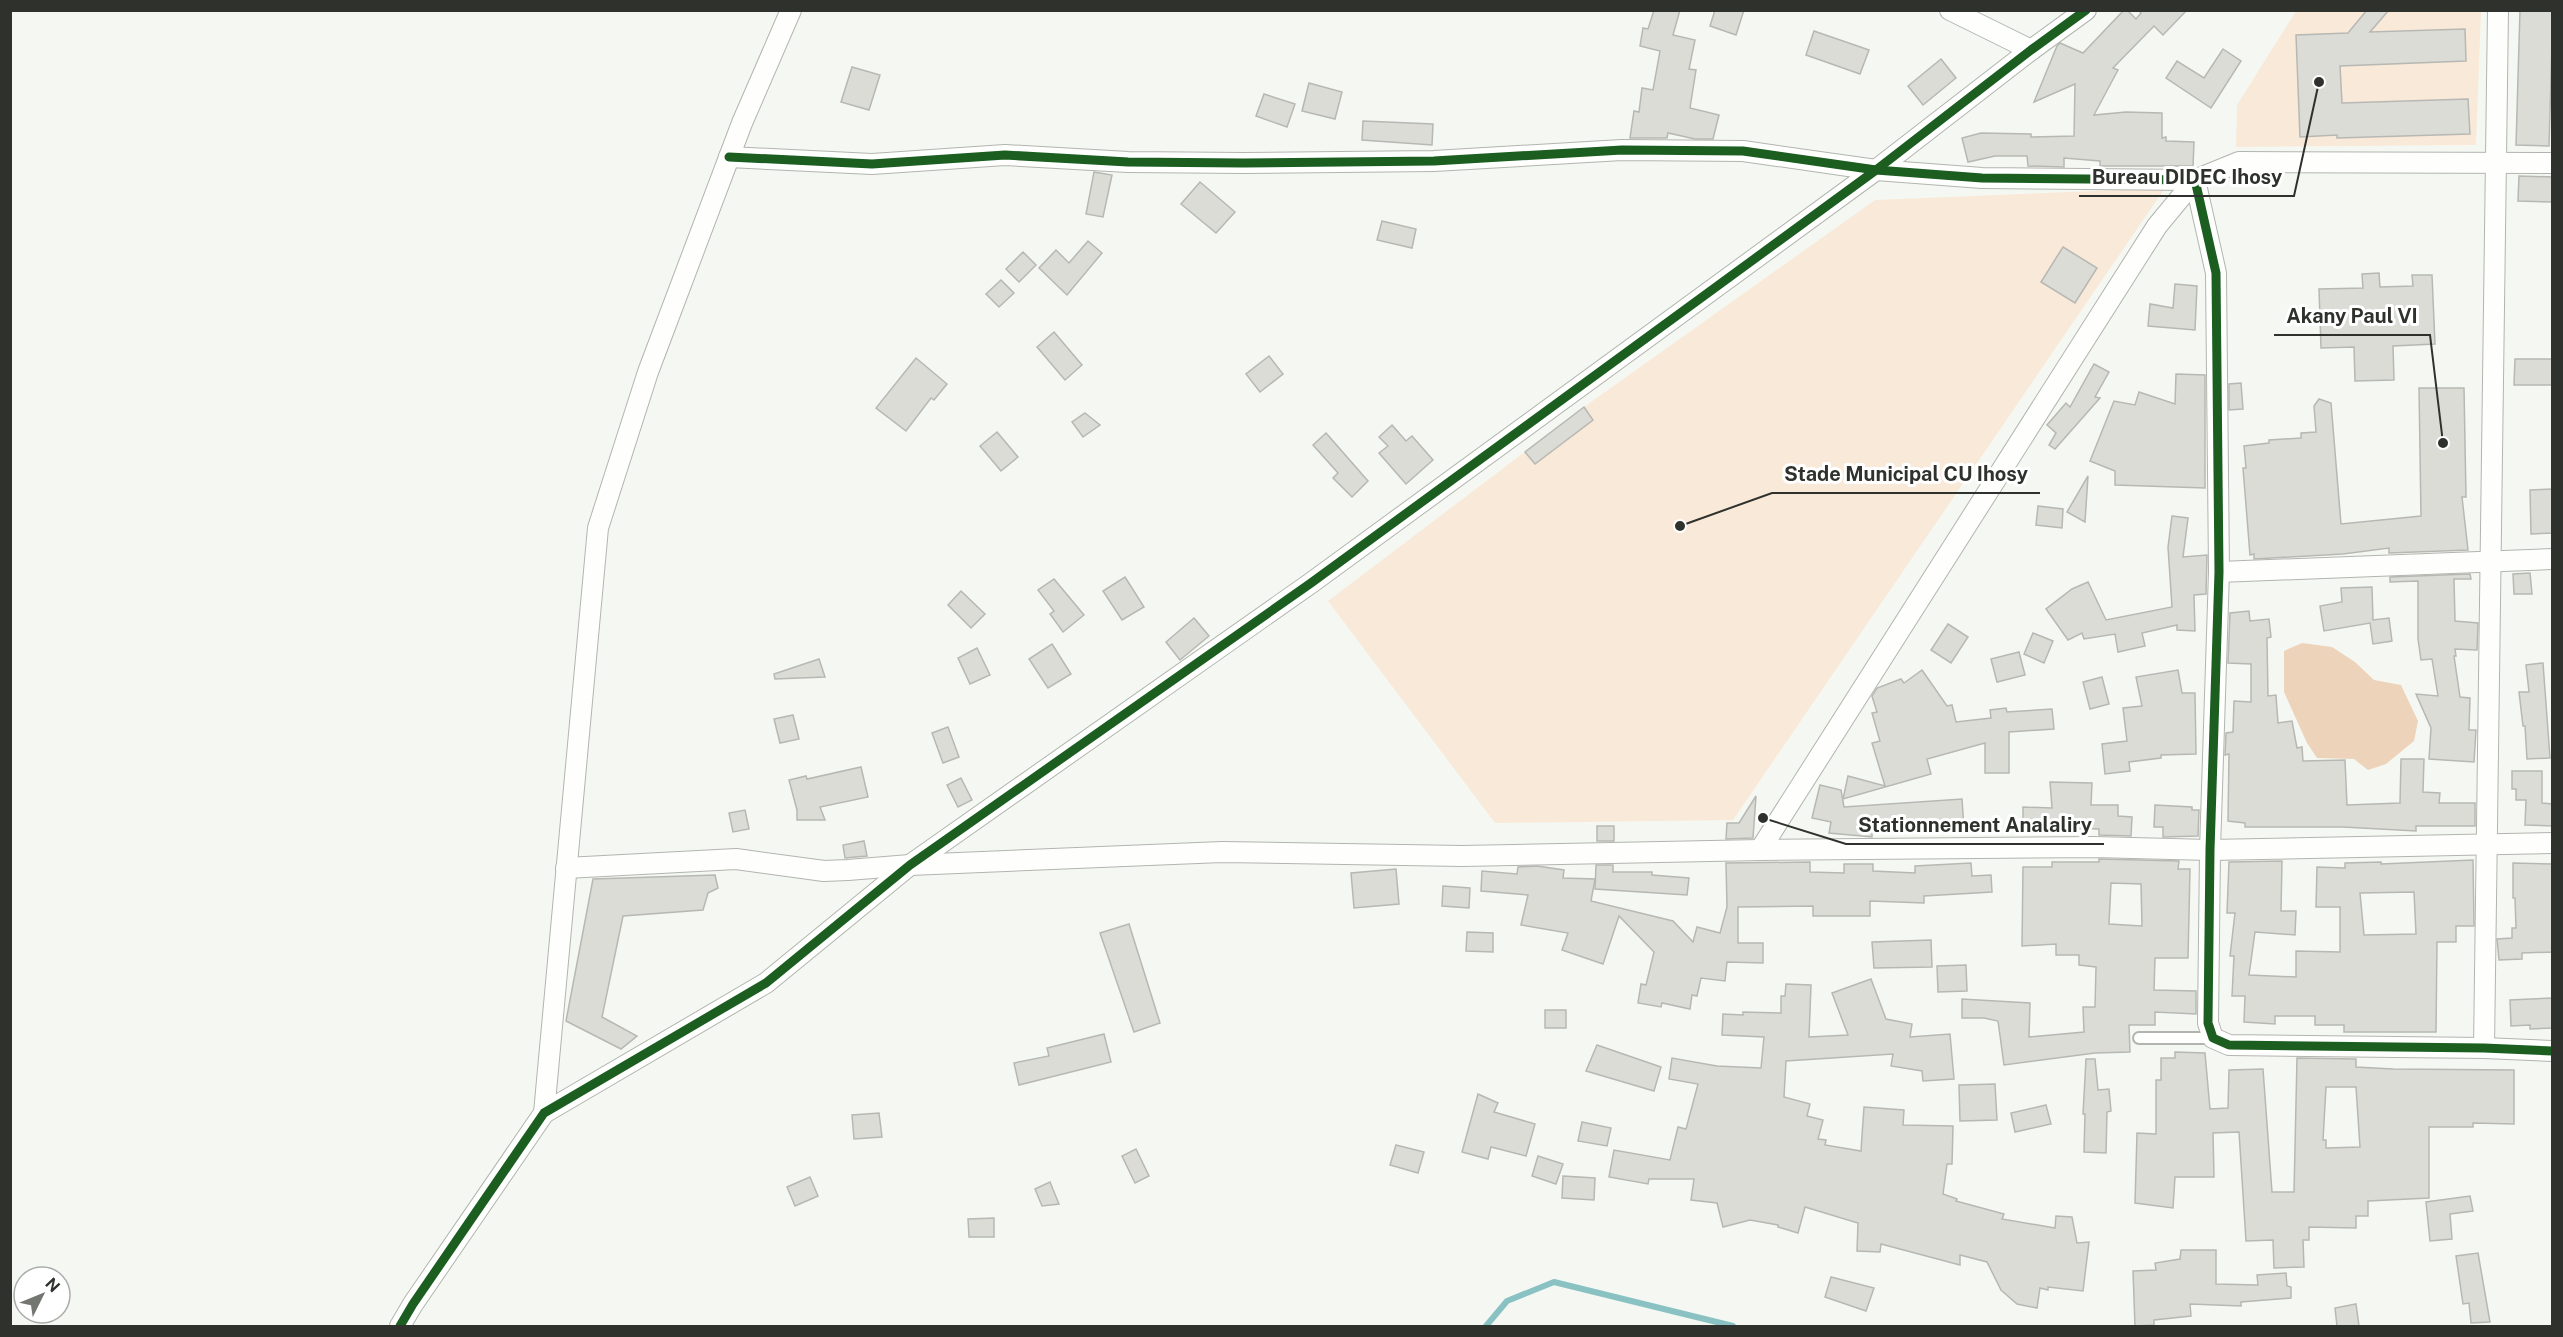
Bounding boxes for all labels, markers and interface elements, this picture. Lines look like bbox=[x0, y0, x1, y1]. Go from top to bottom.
callout: Bureau DIDEC Ihosy bbox=[2079, 158, 2294, 196]
text: Bureau DIDEC Ihosy bbox=[2092, 165, 2282, 189]
callout: Akany Paul VI bbox=[2274, 297, 2430, 335]
text: Akany Paul VI bbox=[2286, 304, 2418, 328]
callout: Stade Municipal CU Ihosy bbox=[1772, 455, 2040, 493]
text: Stade Municipal CU Ihosy bbox=[1784, 462, 2028, 486]
callout: Stationnement Analaliry bbox=[1846, 806, 2104, 844]
text: Stationnement Analaliry bbox=[1858, 813, 2092, 837]
north arrow bbox=[12, 1265, 72, 1325]
text: N bbox=[41, 1274, 64, 1296]

